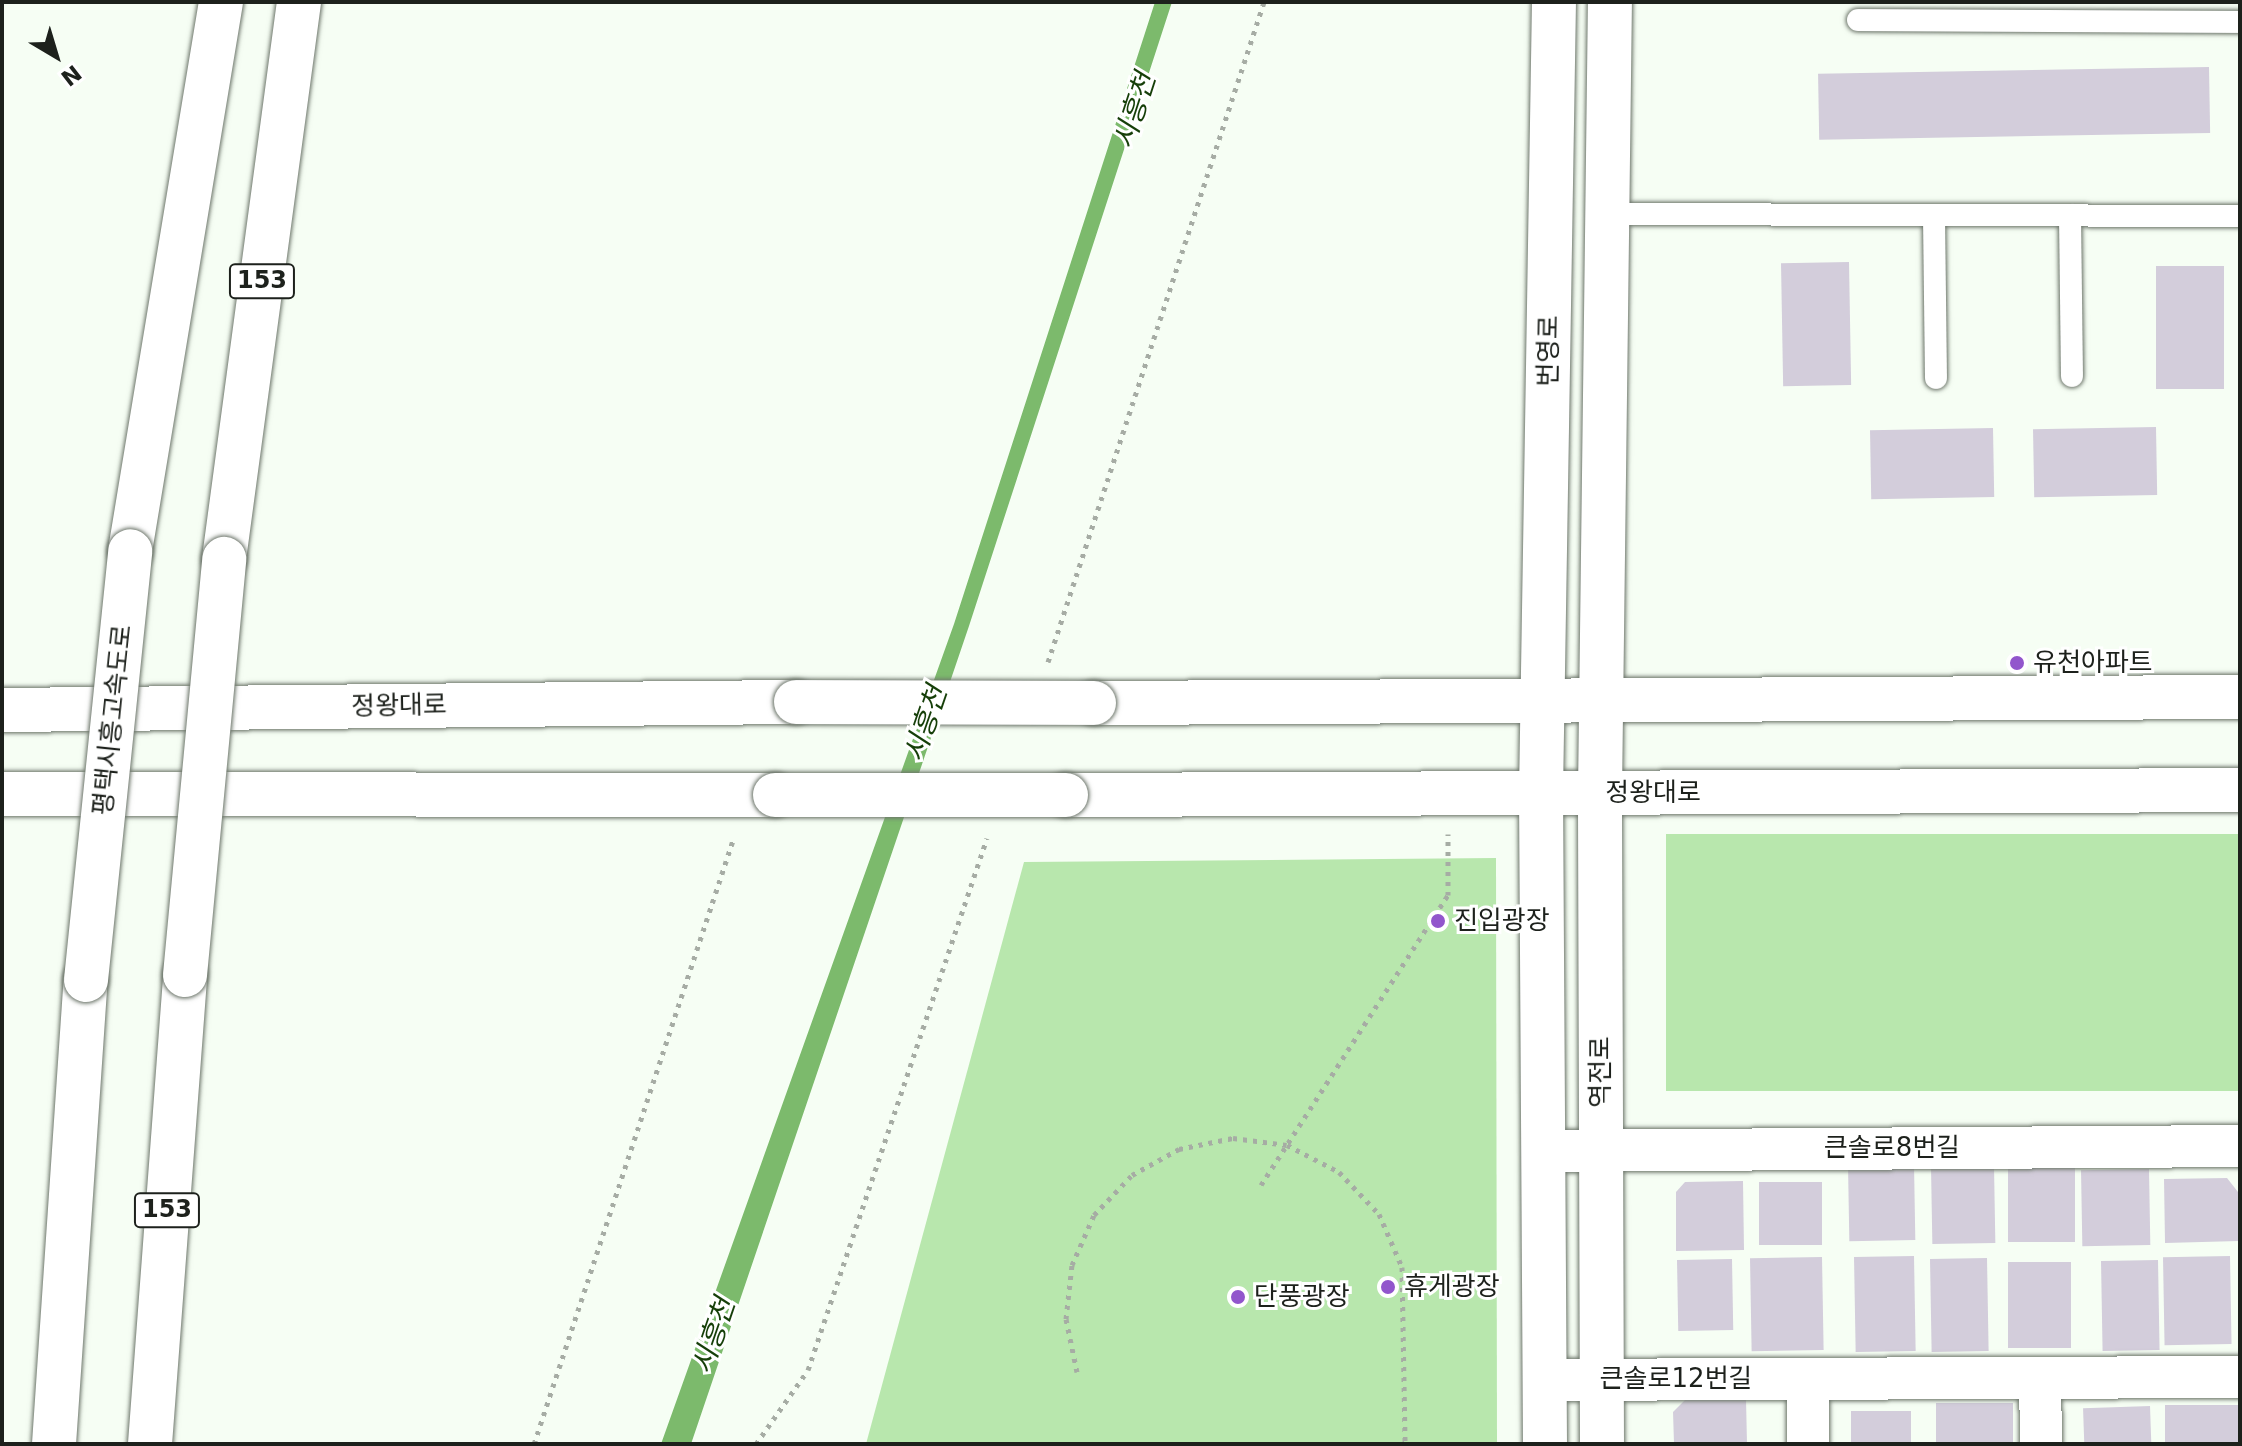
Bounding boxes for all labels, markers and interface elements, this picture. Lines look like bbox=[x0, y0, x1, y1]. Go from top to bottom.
north arrow bbox=[16, 16, 96, 96]
text: N bbox=[56, 60, 86, 91]
water label: 시흥천 bbox=[1107, 69, 1163, 153]
road number: 153 bbox=[228, 261, 296, 301]
street label: 번영로 bbox=[1533, 315, 1565, 387]
street label: 평택시흥고속도로 bbox=[87, 623, 139, 817]
place label: 유천아파트 bbox=[2033, 647, 2153, 679]
marker: 유천아파트 bbox=[2008, 654, 2026, 672]
water label: 시흥천 bbox=[898, 682, 954, 766]
street label: 정왕대로 bbox=[351, 690, 447, 722]
street label: 정왕대로 bbox=[1605, 777, 1701, 809]
place label: 진입광장 bbox=[1454, 905, 1550, 937]
marker: 진입광장 bbox=[1429, 912, 1447, 930]
street label: 역전로 bbox=[1585, 1036, 1617, 1108]
street label: 큰솔로8번길 bbox=[1824, 1132, 1960, 1164]
road number: 153 bbox=[133, 1190, 201, 1230]
place label: 휴게광장 bbox=[1404, 1271, 1500, 1303]
marker: 휴게광장 bbox=[1379, 1278, 1397, 1296]
place label: 단풍광장 bbox=[1254, 1281, 1350, 1313]
marker: 단풍광장 bbox=[1229, 1288, 1247, 1306]
water label: 시흥천 bbox=[686, 1294, 742, 1378]
street label: 큰솔로12번길 bbox=[1600, 1363, 1752, 1395]

